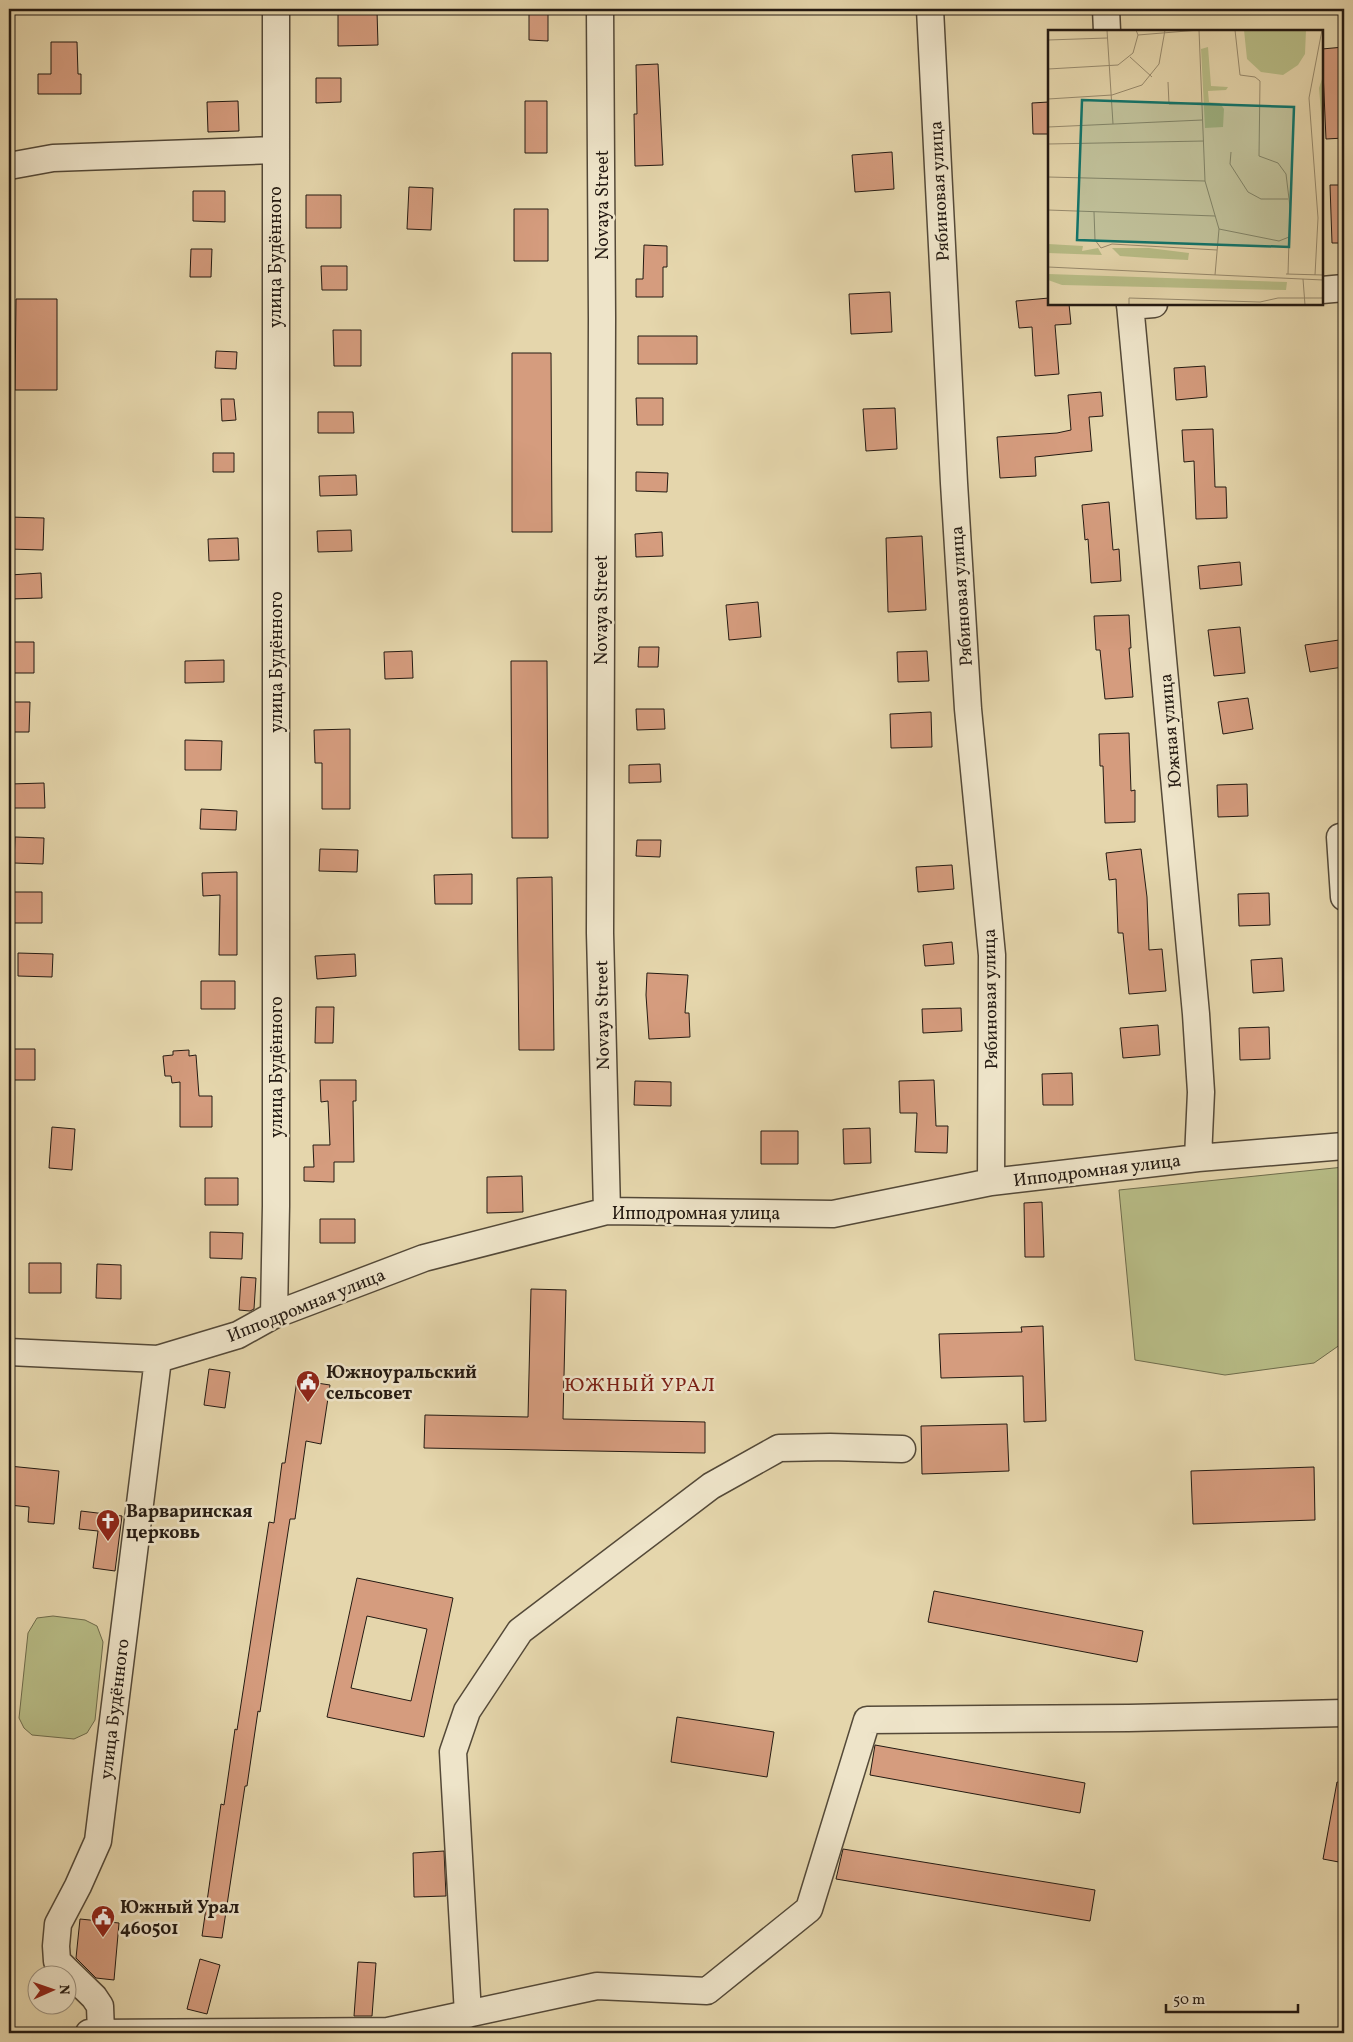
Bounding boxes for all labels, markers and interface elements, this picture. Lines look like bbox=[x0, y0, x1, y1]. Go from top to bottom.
inset map bbox=[1048, 30, 1323, 305]
street label: Рябиновая улица bbox=[924, 120, 957, 262]
street label: Novaya Street bbox=[591, 150, 616, 260]
street label: улица Будённого bbox=[264, 186, 289, 328]
street label: Рябиновая улица bbox=[945, 525, 980, 667]
street label: Novaya Street bbox=[590, 555, 615, 665]
street label: улица Будённого bbox=[265, 591, 290, 733]
street label: Южная улица bbox=[1154, 672, 1189, 789]
street label: Рябиновая улица bbox=[978, 928, 1005, 1069]
street label: Novaya Street bbox=[590, 960, 617, 1070]
street label: улица Будённого bbox=[265, 996, 290, 1138]
street label: Ипподромная улица bbox=[1012, 1149, 1182, 1194]
street label: Ипподромная улица bbox=[612, 1202, 780, 1227]
street label: Ипподромная улица bbox=[224, 1263, 389, 1350]
place label: Южноуральский сельсовет bbox=[326, 1361, 477, 1407]
public building icon: Южноуральский сельсовет bbox=[295, 1369, 321, 1403]
district label: ЮЖНЫЙ УРАЛ bbox=[564, 1372, 716, 1400]
place label: Варваринская церковь bbox=[126, 1500, 253, 1546]
church icon: Варваринская церковь bbox=[95, 1508, 121, 1542]
street label: улица Будённого bbox=[94, 1637, 137, 1781]
place label: Южный Урал 460501 bbox=[120, 1896, 239, 1942]
public building icon: Южный Урал 460501 bbox=[90, 1904, 116, 1938]
north arrow bbox=[28, 1964, 78, 2014]
scale bar bbox=[1166, 1982, 1298, 2014]
text: N bbox=[54, 1984, 73, 1995]
text: 50 m bbox=[1173, 1990, 1205, 2011]

